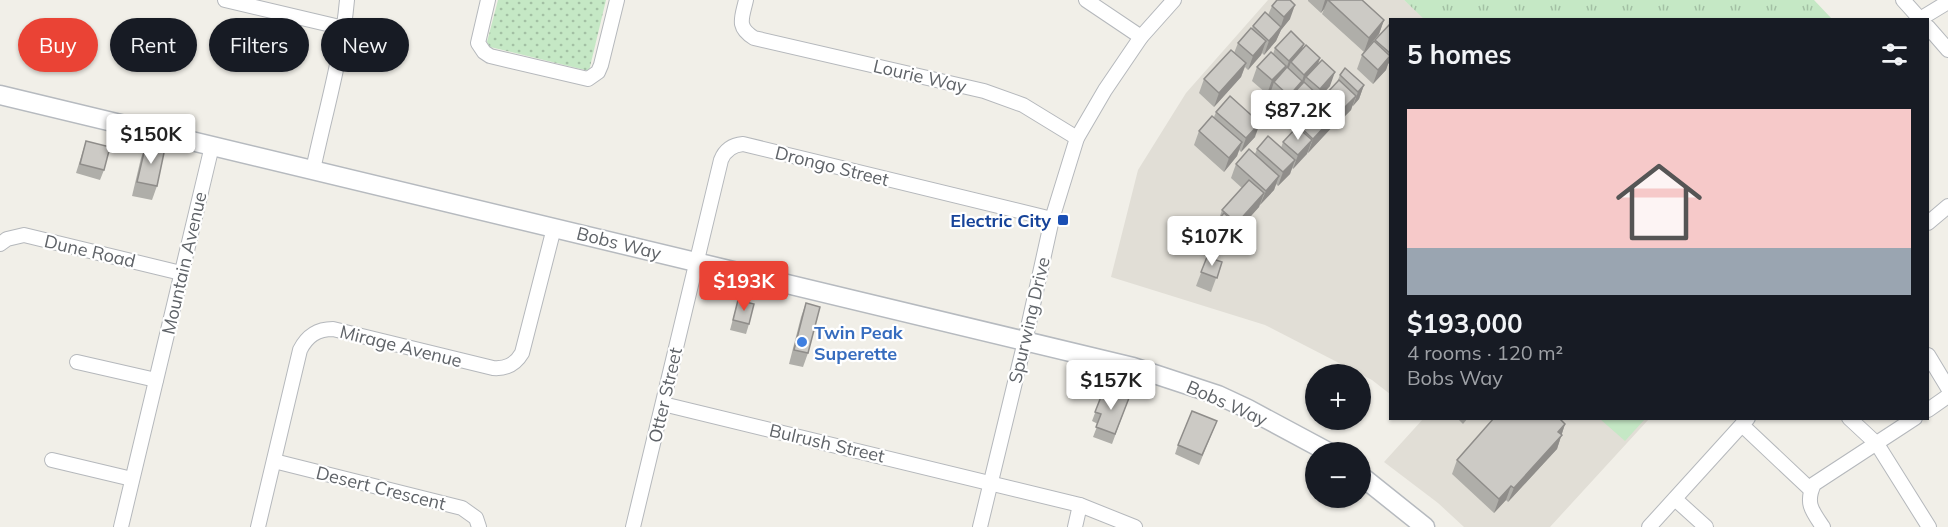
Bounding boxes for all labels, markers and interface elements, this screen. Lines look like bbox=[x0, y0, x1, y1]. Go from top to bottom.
chip: Buy bbox=[18, 18, 98, 72]
chip: Rent bbox=[110, 18, 197, 72]
chip: Filters bbox=[209, 18, 309, 72]
chip: New bbox=[321, 18, 409, 72]
text: 5 homes bbox=[1407, 38, 1511, 71]
icon: filters bbox=[1878, 38, 1911, 71]
street label: Lourie Way bbox=[871, 54, 969, 98]
pin: $87.2K bbox=[1249, 90, 1347, 141]
text: $87.2K bbox=[1265, 97, 1331, 122]
pin: $150K bbox=[109, 114, 193, 165]
text: $150K bbox=[120, 121, 182, 146]
street label: Drongo Street bbox=[773, 141, 891, 191]
icon: home bbox=[1605, 148, 1713, 256]
street label: Mountain Avenue bbox=[156, 189, 212, 337]
place label: Electric City bbox=[950, 209, 1051, 232]
marker: Electric City bbox=[1056, 213, 1070, 227]
pin: $107K bbox=[1170, 216, 1254, 267]
street label: Bobs Way bbox=[574, 221, 664, 265]
text: $107K bbox=[1181, 223, 1243, 248]
street label: Dune Road bbox=[42, 229, 138, 273]
street label: Spurwing Drive bbox=[1003, 255, 1055, 385]
pin: $193K bbox=[702, 261, 786, 312]
text: $193K bbox=[713, 268, 775, 293]
text: $193,000 bbox=[1407, 307, 1523, 340]
street label: Mirage Avenue bbox=[338, 320, 464, 372]
place label: Twin Peak Superette bbox=[814, 321, 904, 365]
marker: Twin Peak Superette bbox=[795, 335, 809, 349]
text: 4 rooms · 120 m² bbox=[1407, 340, 1563, 365]
street label: Otter Street bbox=[643, 345, 687, 445]
pin: $157K bbox=[1069, 360, 1153, 411]
map controls bbox=[1305, 364, 1371, 508]
button: + bbox=[1305, 364, 1371, 430]
text: Bobs Way bbox=[1407, 365, 1503, 390]
text: $157K bbox=[1080, 367, 1142, 392]
street label: Bobs Way bbox=[1183, 375, 1271, 431]
street label: Bulrush Street bbox=[767, 419, 887, 467]
button: − bbox=[1305, 442, 1371, 508]
street label: Desert Crescent bbox=[314, 461, 448, 515]

